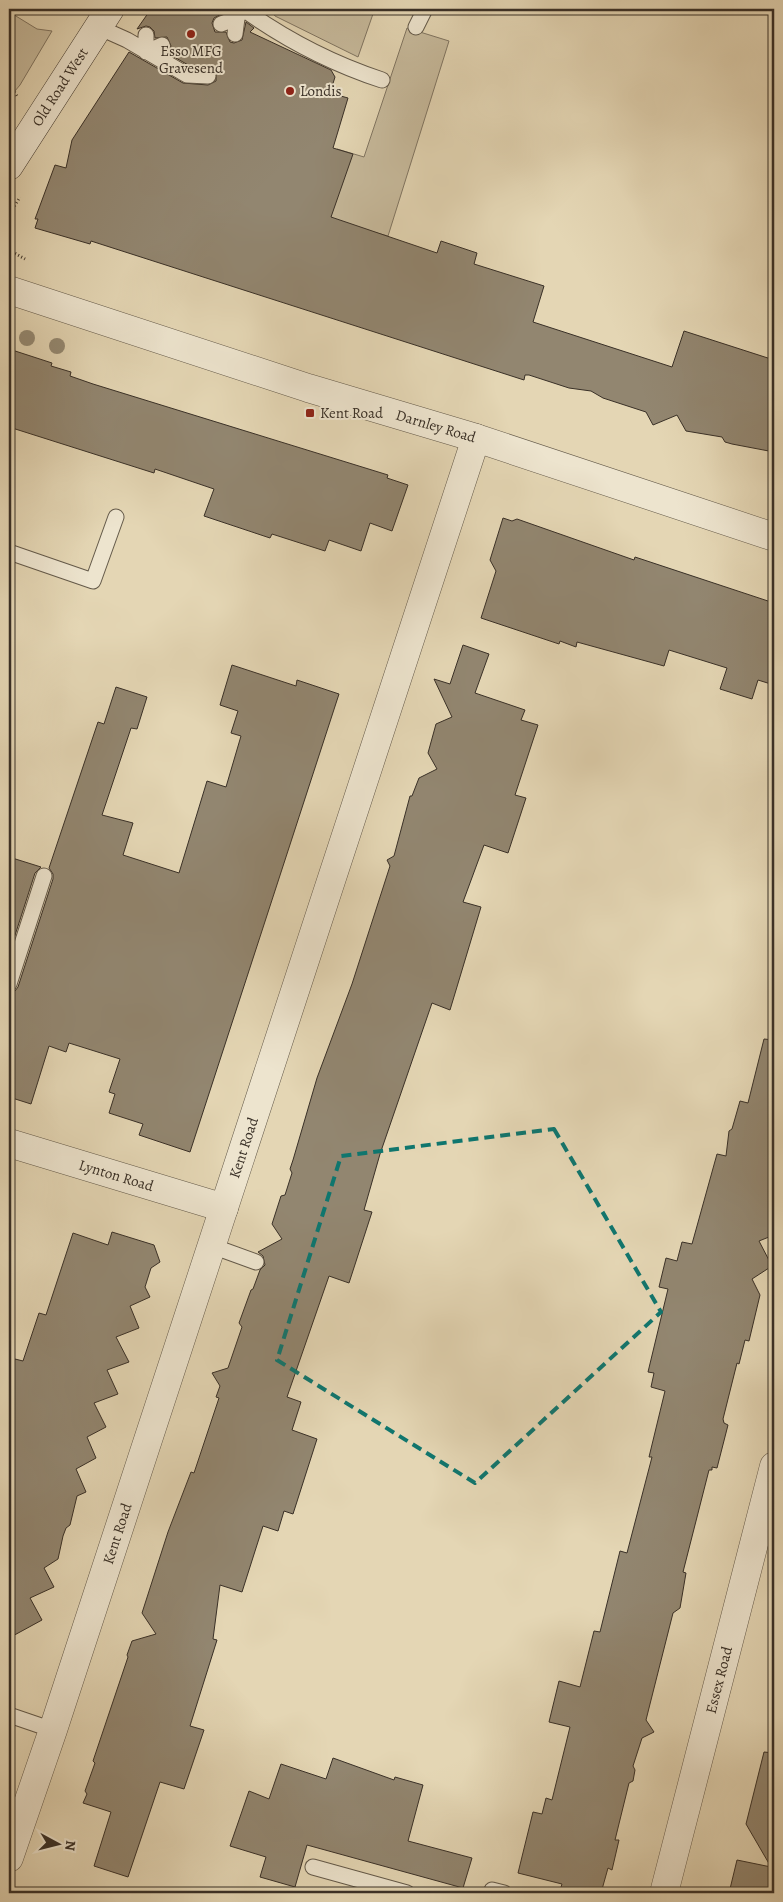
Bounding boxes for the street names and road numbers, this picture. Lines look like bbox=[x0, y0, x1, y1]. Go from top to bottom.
street label: Old Road West bbox=[27, 44, 93, 130]
street label: Darnley Road bbox=[393, 405, 479, 448]
street label: Kent Road bbox=[224, 1114, 263, 1181]
street label: Lynton Road bbox=[76, 1155, 157, 1196]
street label: Kent Road bbox=[98, 1500, 137, 1567]
street label: Essex Road bbox=[701, 1643, 737, 1716]

